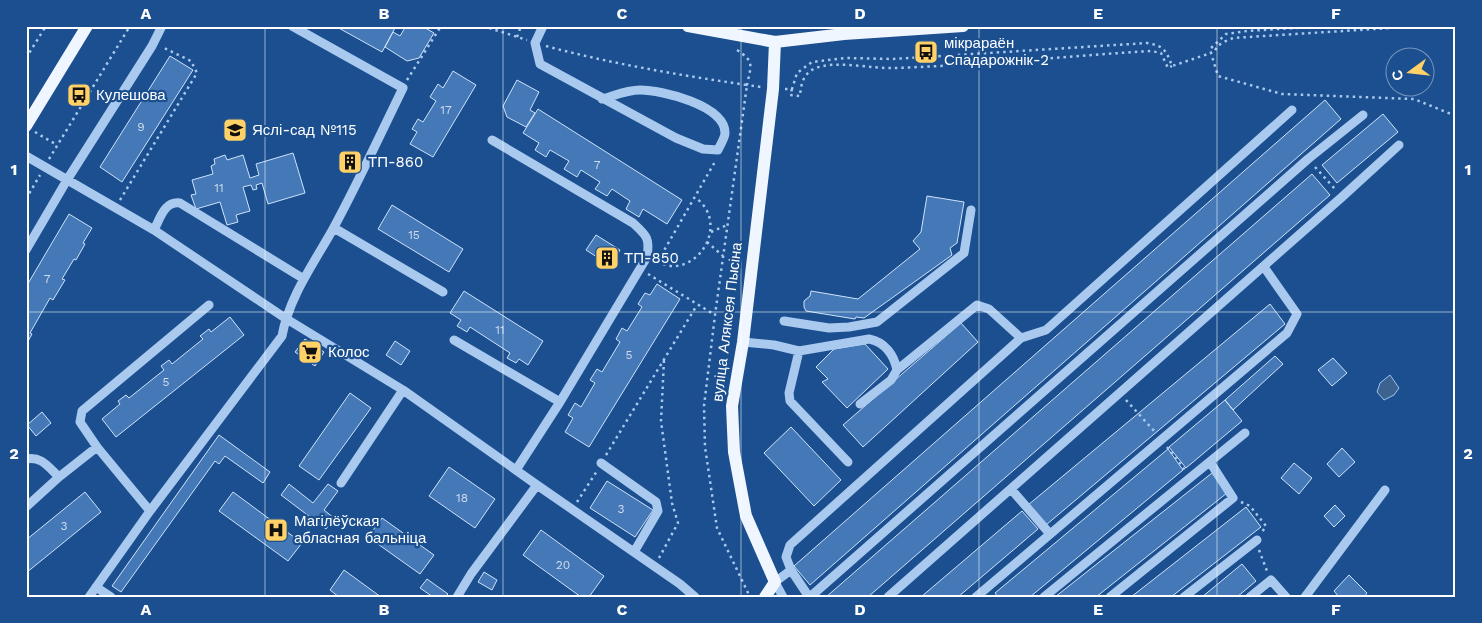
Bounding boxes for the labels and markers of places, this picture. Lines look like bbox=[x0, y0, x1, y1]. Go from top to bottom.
place label: мікрараён Спадарожнік-2 bbox=[944, 34, 1049, 69]
bus stop icon: мікрараён Спадарожнік-2 bbox=[913, 39, 939, 65]
bus stop icon: Кулешова bbox=[66, 82, 92, 108]
place label: Кулешова bbox=[96, 86, 166, 104]
school or university icon: Яслі-сад №115 bbox=[222, 117, 248, 143]
place label: Яслі-сад №115 bbox=[252, 121, 357, 139]
building icon: ТП-860 bbox=[337, 149, 363, 175]
place label: ТП-860 bbox=[368, 153, 423, 171]
building icon: ТП-850 bbox=[594, 245, 620, 271]
place label: ТП-850 bbox=[624, 249, 679, 267]
supermarket icon: Колос bbox=[297, 339, 323, 365]
place label: Колос bbox=[328, 343, 370, 361]
place label: Магілёўская абласная бальніца bbox=[294, 512, 427, 547]
hospital icon: Магілёўская абласная бальніца bbox=[263, 517, 289, 543]

